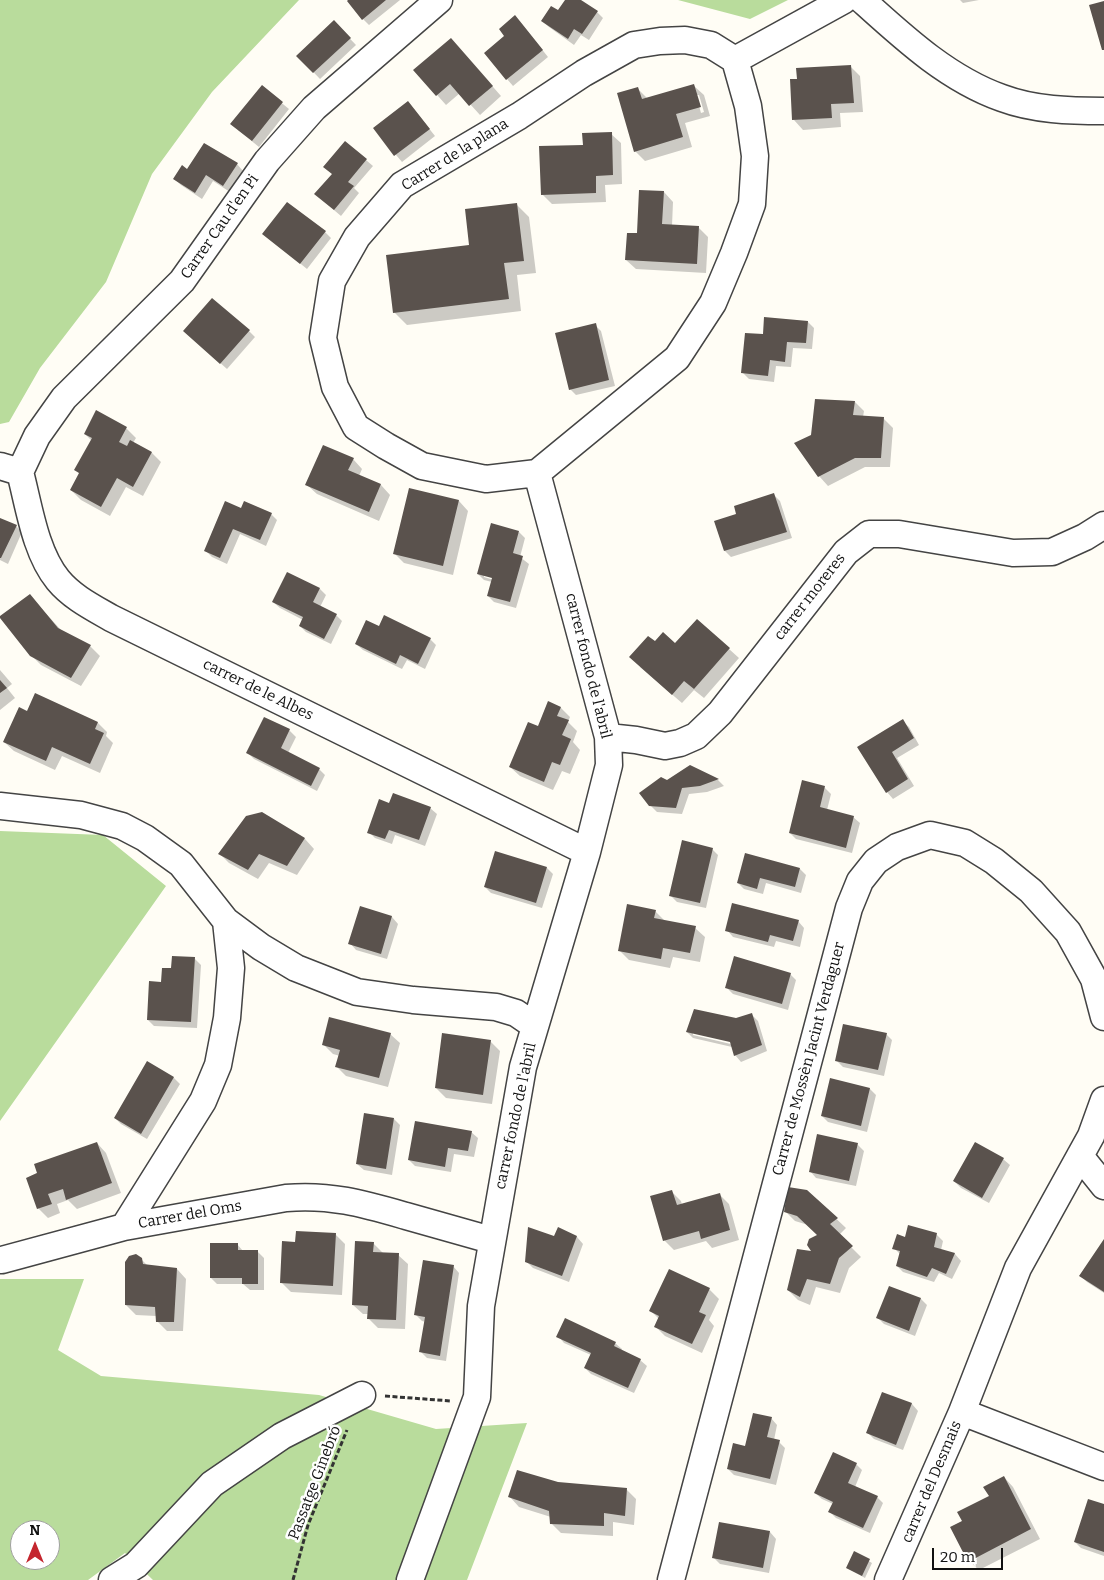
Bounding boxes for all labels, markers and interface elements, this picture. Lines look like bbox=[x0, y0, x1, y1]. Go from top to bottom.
street label: Carrer de la plana bbox=[398, 115, 512, 195]
street label: Carrer Cau d'en Pi bbox=[177, 171, 263, 283]
street label: carrer moreres bbox=[771, 550, 849, 644]
street label: carrer fondo de l'abril bbox=[561, 591, 615, 741]
street label: carrer de le Albes bbox=[200, 655, 316, 725]
street label: Carrer de Mossèn Jacint Verdaguer bbox=[769, 940, 849, 1178]
street label: carrer fondo de l'abril bbox=[492, 1041, 540, 1191]
street label: Carrer del Oms bbox=[137, 1197, 243, 1233]
street label: carrer del Desmais bbox=[898, 1418, 966, 1546]
street label: Passatge Ginebró bbox=[285, 1423, 345, 1543]
north arrow bbox=[10, 1520, 60, 1570]
text: N bbox=[30, 1522, 40, 1539]
scale bar bbox=[934, 1538, 1005, 1570]
text: 20 m bbox=[940, 1548, 975, 1566]

